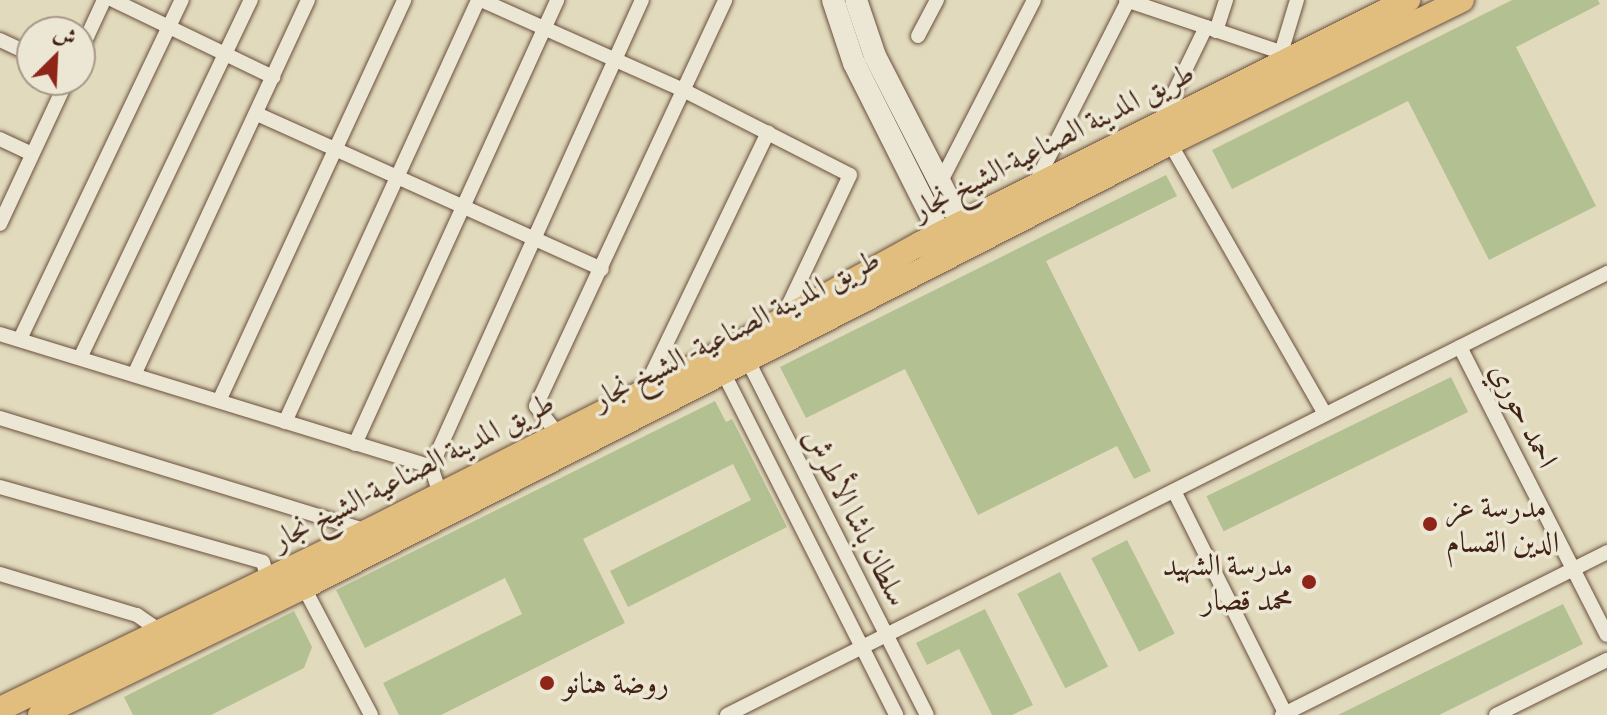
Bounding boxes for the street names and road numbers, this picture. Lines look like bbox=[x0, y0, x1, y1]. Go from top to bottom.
street label: طريق المدينة الصناعية-الشيخ نجار bbox=[906, 54, 1200, 228]
street label: طريق المدينة الصناعية- الشيخ نجار bbox=[586, 241, 886, 417]
street label: احمد حوري bbox=[1482, 356, 1566, 474]
street label: طريق المدينة الصناعية-الشيخ نجار bbox=[266, 384, 560, 558]
street label: سلطان باشا الأطرش bbox=[796, 422, 916, 612]

